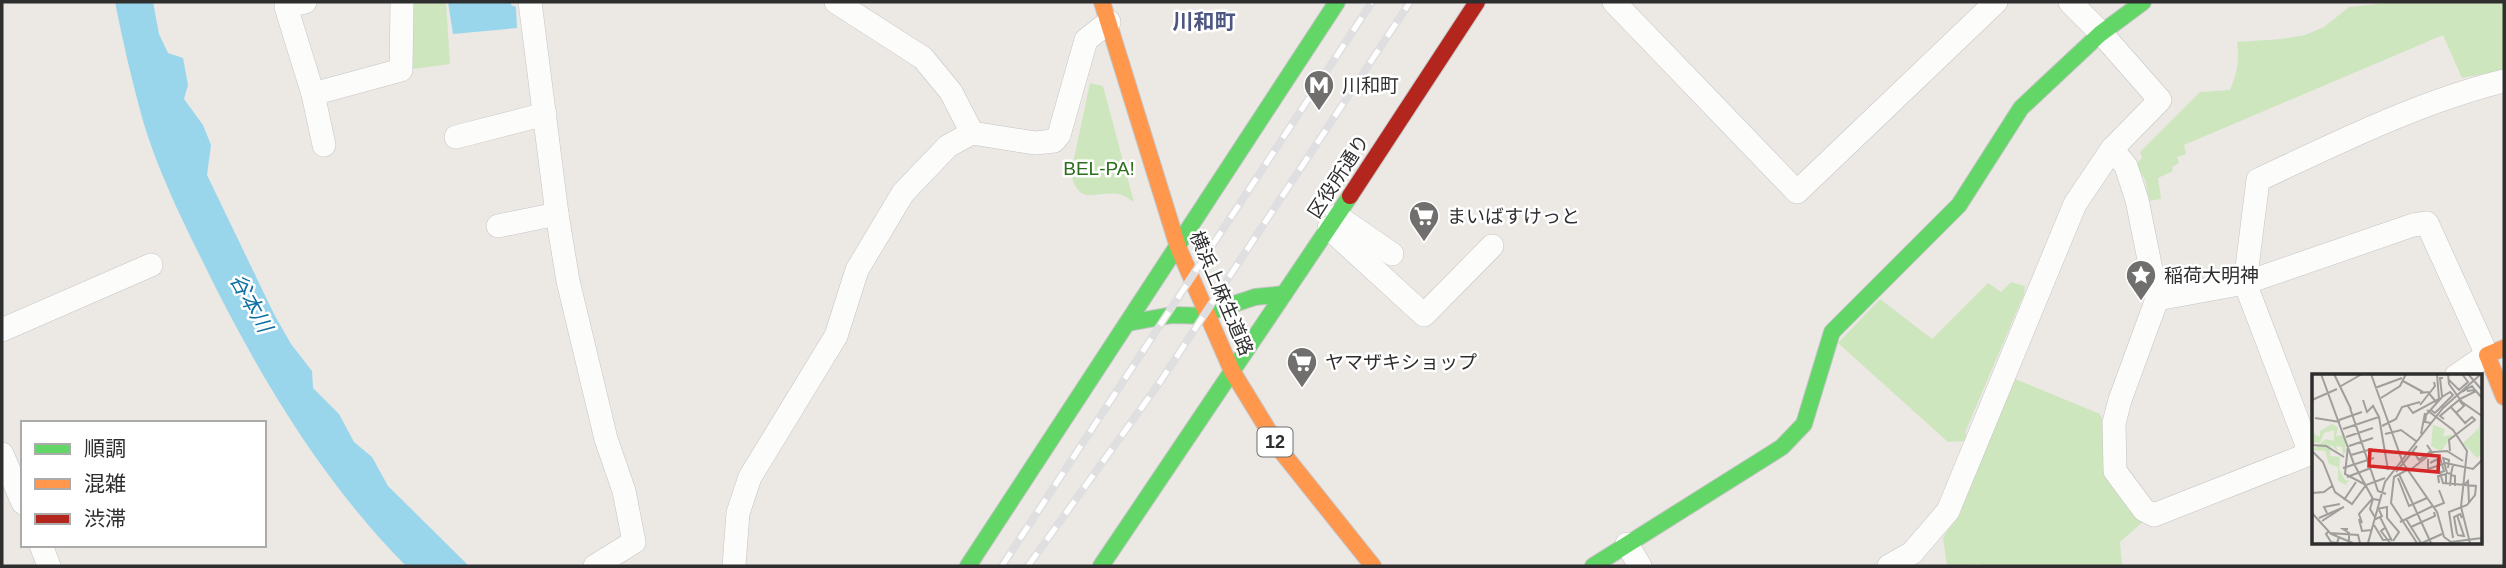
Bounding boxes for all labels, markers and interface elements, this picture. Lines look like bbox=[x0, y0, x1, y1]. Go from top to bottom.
district label: 川和町 bbox=[1173, 10, 1236, 33]
metro station icon: 川和町 bbox=[1302, 68, 1336, 112]
place label: 川和町 bbox=[1342, 75, 1399, 96]
street label: 区役所通り bbox=[1304, 131, 1373, 222]
park label: BEL-PA! bbox=[1063, 158, 1135, 179]
supermarket icon: まいばすけっと bbox=[1407, 199, 1441, 243]
place label: まいばすけっと bbox=[1447, 206, 1580, 227]
street label: 横浜上麻生道路 bbox=[1186, 228, 1257, 359]
place icon: 稲荷大明神 bbox=[2124, 258, 2158, 302]
place label: 稲荷大明神 bbox=[2164, 265, 2259, 286]
water label: 谷本川 bbox=[226, 270, 278, 338]
supermarket icon: ヤマザキショップ bbox=[1285, 345, 1319, 389]
place label: ヤマザキショップ bbox=[1325, 352, 1477, 373]
inset map bbox=[2312, 374, 2482, 544]
legend bbox=[21, 421, 266, 547]
road number: 12 bbox=[1258, 428, 1292, 457]
text: 順調 bbox=[84, 437, 126, 460]
text: 混雑 bbox=[84, 472, 126, 495]
text: 渋滞 bbox=[84, 507, 126, 530]

